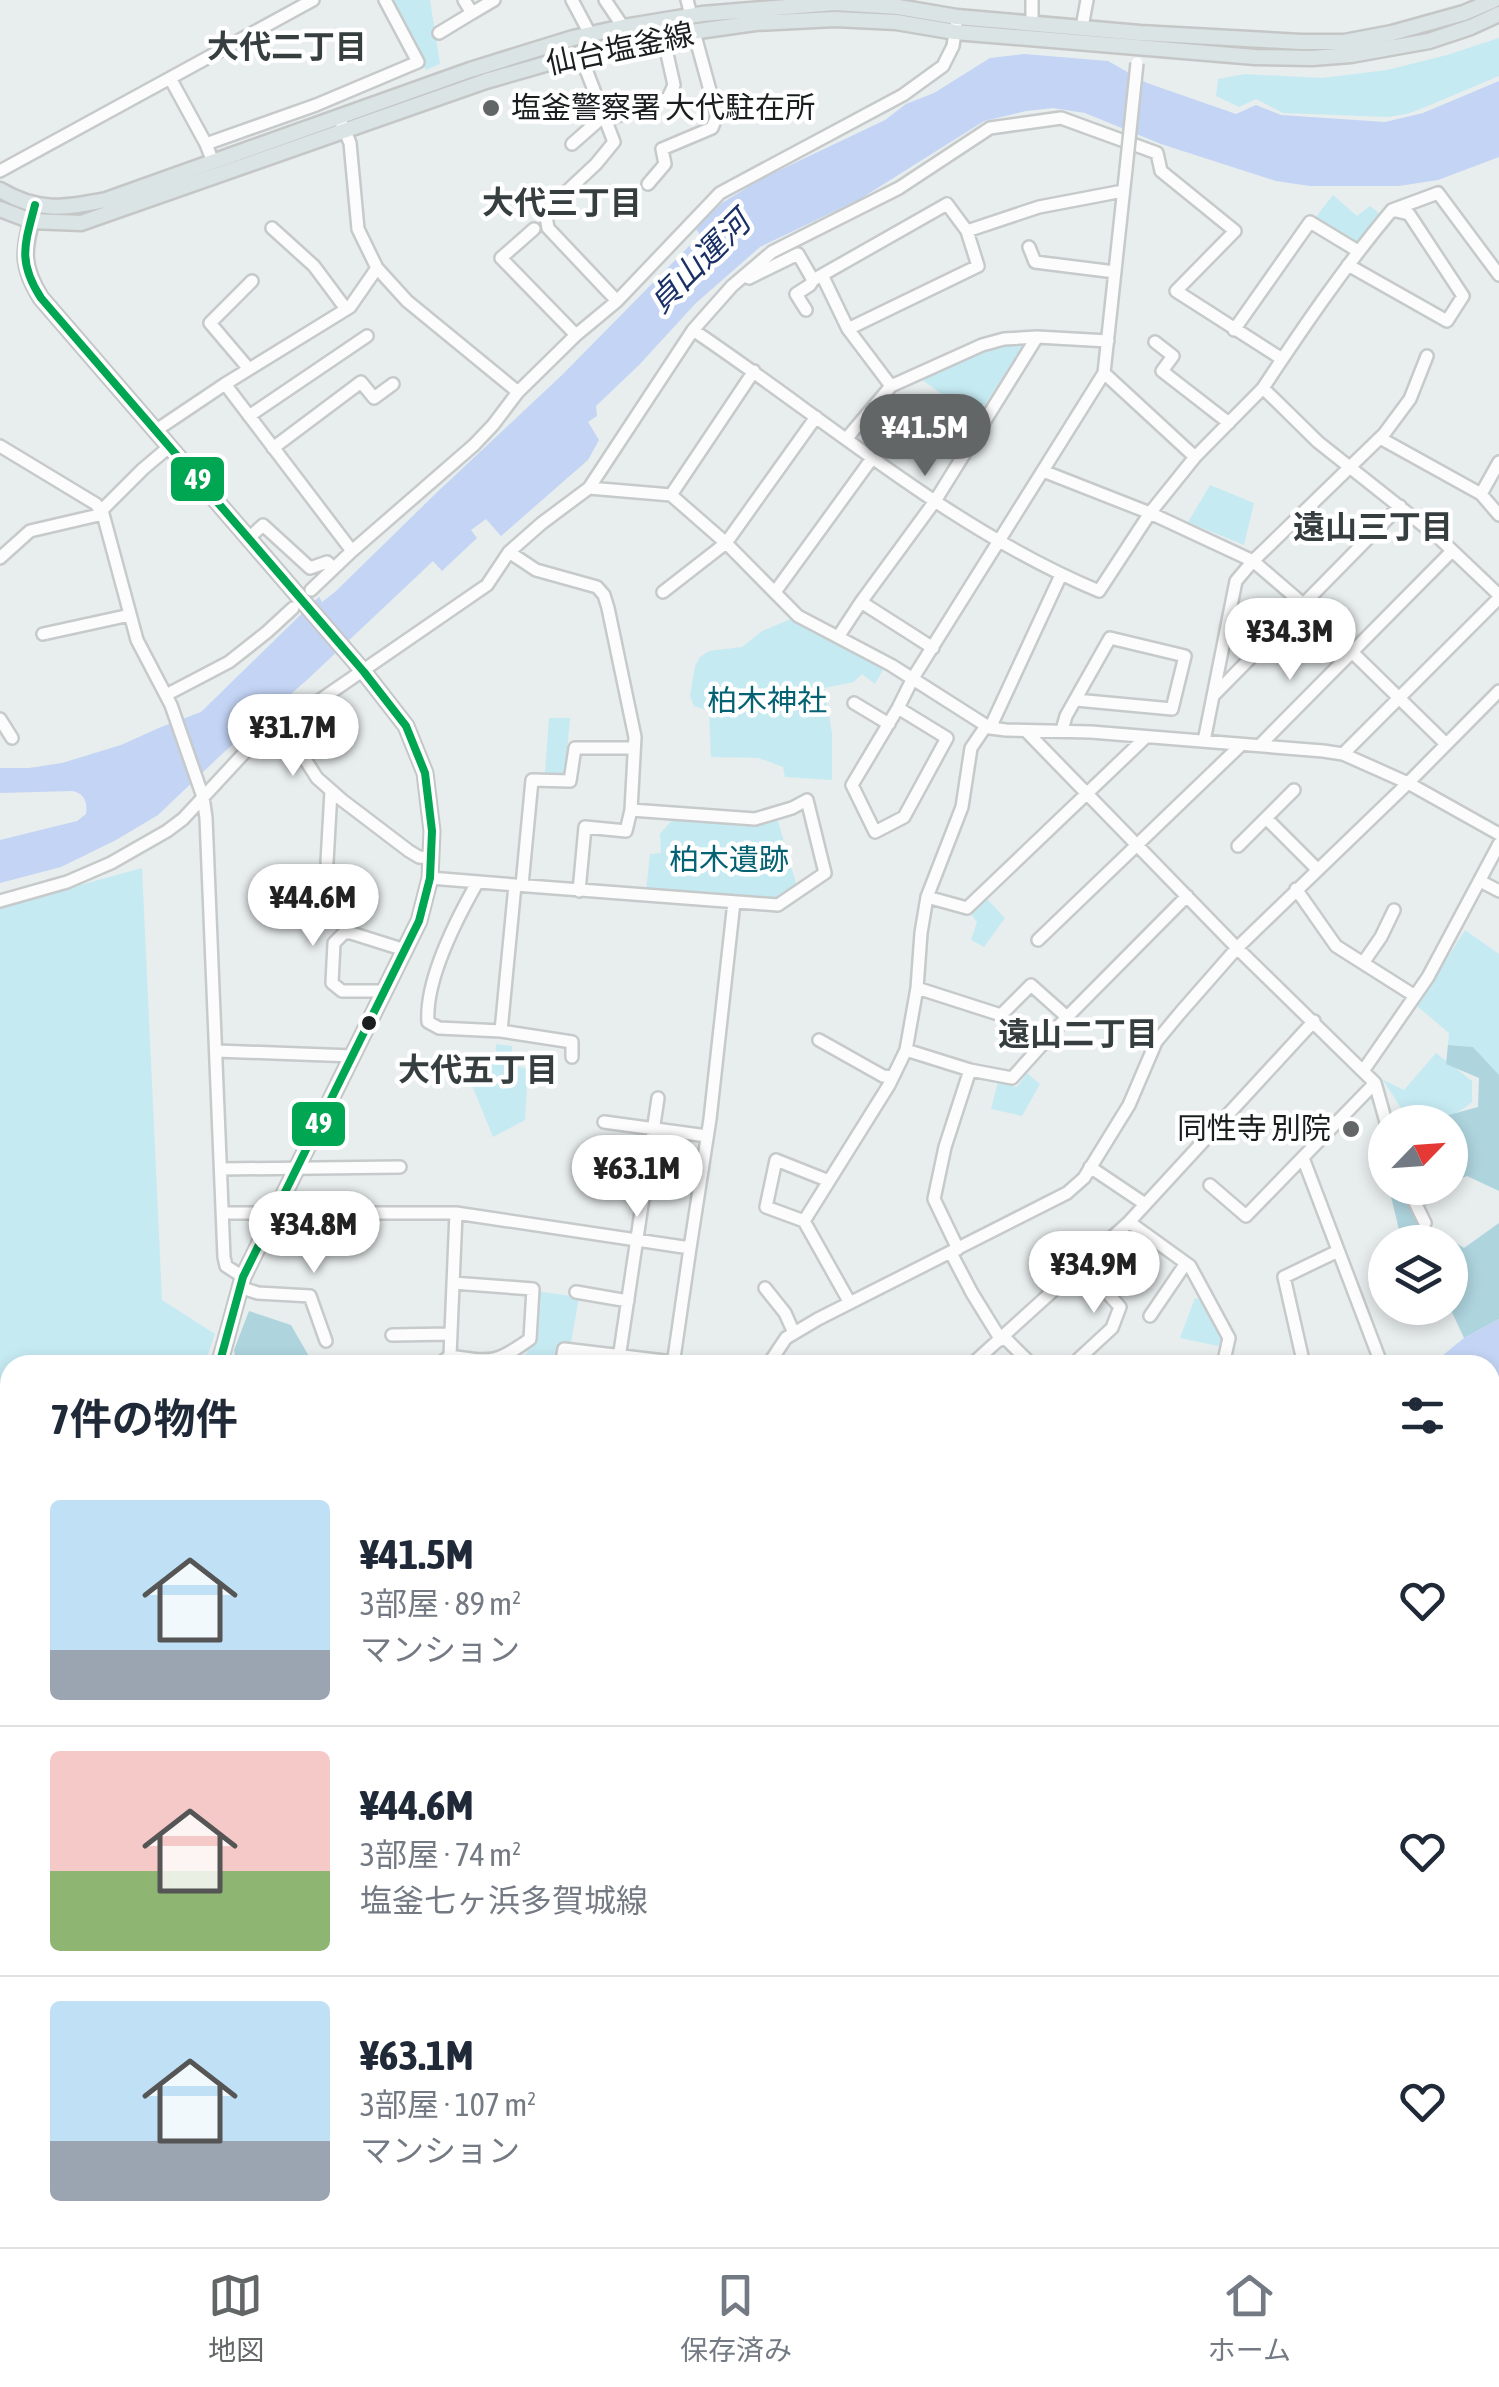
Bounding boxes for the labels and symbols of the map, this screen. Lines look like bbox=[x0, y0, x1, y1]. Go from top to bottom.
street label: 仙台塩釜線 bbox=[543, 16, 697, 80]
district label: 大代二丁目 bbox=[207, 28, 367, 65]
place label: 塩釜警察署 大代駐在所 bbox=[511, 90, 815, 124]
marker: 塩釜警察署 大代駐在所 bbox=[480, 97, 502, 119]
district label: 大代三丁目 bbox=[482, 184, 642, 221]
water label: 貞山運河 bbox=[640, 199, 761, 320]
pin: ¥41.5M bbox=[844, 394, 1006, 479]
line badge: 49 bbox=[169, 455, 226, 503]
text: 49 bbox=[184, 463, 211, 495]
district label: 遠山三丁目 bbox=[1293, 508, 1453, 545]
pin: ¥34.3M bbox=[1209, 598, 1371, 683]
park label: 柏木神社 bbox=[707, 683, 827, 717]
pin: ¥31.7M bbox=[212, 694, 374, 779]
park label: 柏木遺跡 bbox=[669, 842, 789, 876]
pin: ¥44.6M bbox=[232, 864, 394, 949]
unlabelled marker bbox=[359, 1013, 379, 1033]
district label: 遠山二丁目 bbox=[998, 1015, 1158, 1052]
district label: 大代五丁目 bbox=[398, 1051, 558, 1088]
line badge: 49 bbox=[290, 1100, 347, 1148]
north arrow bbox=[1368, 1105, 1468, 1205]
text: 49 bbox=[305, 1107, 332, 1139]
place label: 同性寺 別院 bbox=[1177, 1111, 1331, 1145]
marker: 同性寺 別院 bbox=[1340, 1118, 1362, 1140]
pin: ¥63.1M bbox=[556, 1135, 718, 1220]
pin: ¥34.8M bbox=[233, 1191, 395, 1276]
pin: ¥34.9M bbox=[1013, 1231, 1175, 1316]

